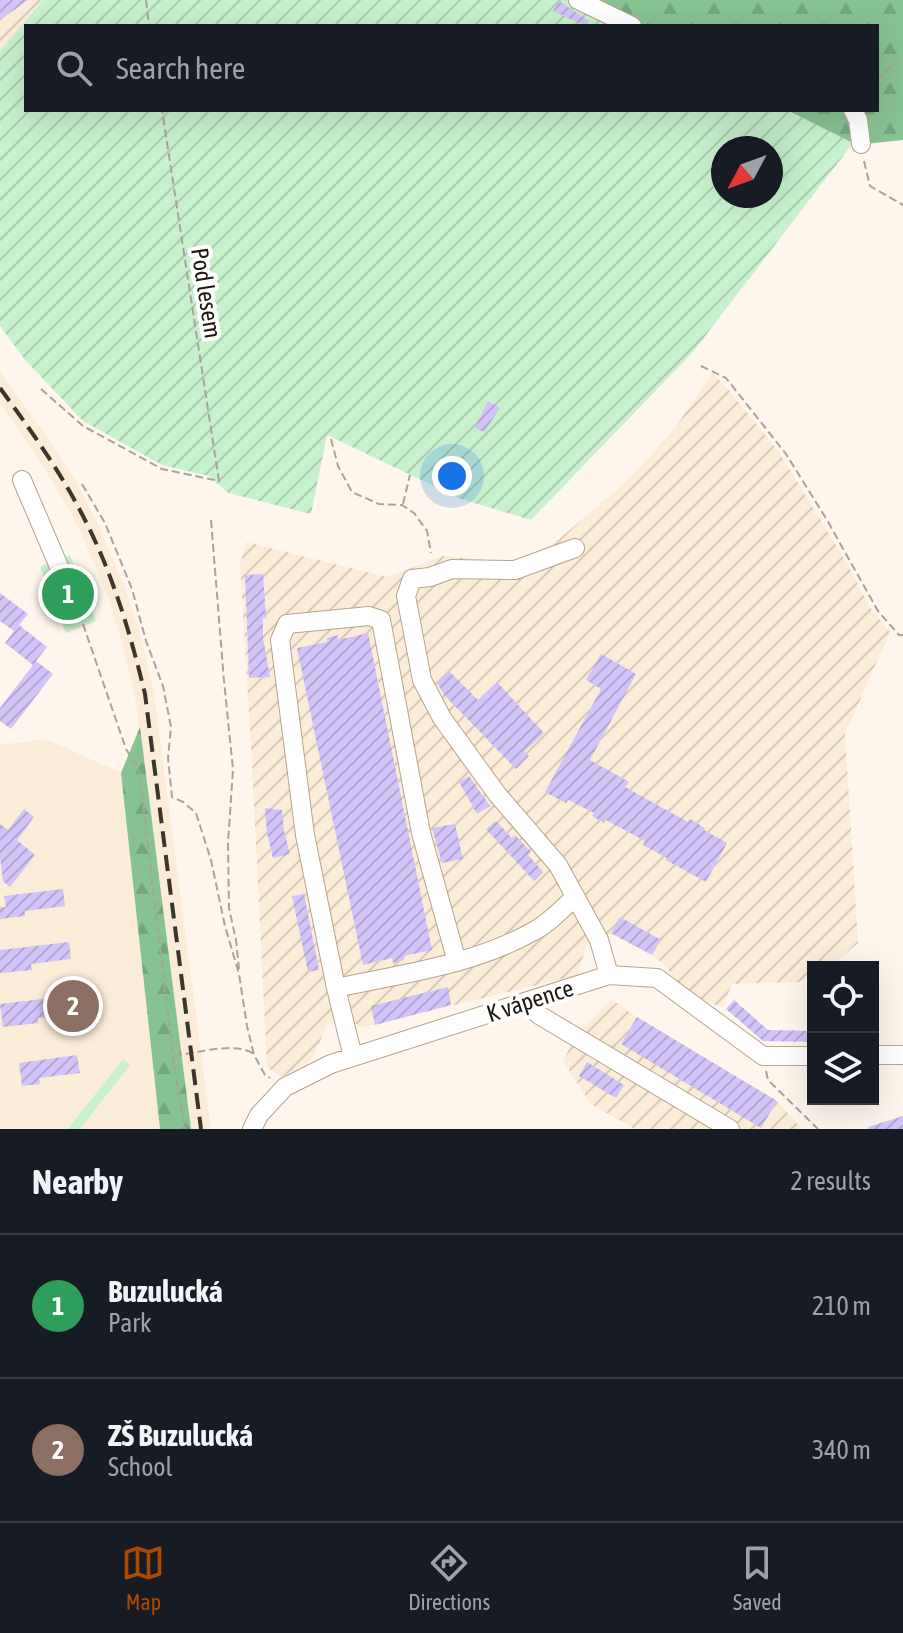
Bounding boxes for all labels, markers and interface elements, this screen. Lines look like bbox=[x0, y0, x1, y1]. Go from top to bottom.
search box bbox=[24, 24, 879, 112]
icon: search bbox=[52, 46, 96, 90]
text: Search here bbox=[116, 51, 245, 85]
north arrow bbox=[711, 136, 783, 208]
street label: Pod lesem bbox=[186, 246, 227, 340]
your location bbox=[432, 456, 472, 496]
pin: 1 bbox=[42, 564, 94, 624]
map controls bbox=[807, 961, 879, 1105]
button: locate bbox=[807, 961, 879, 1033]
street label: K vápence bbox=[483, 974, 577, 1027]
pin: 2 bbox=[47, 976, 99, 1036]
button: layers bbox=[807, 1033, 879, 1105]
text: Nearby bbox=[32, 1162, 123, 1201]
text: 2 results bbox=[790, 1166, 871, 1196]
text: Buzulucká bbox=[108, 1274, 223, 1308]
text: 1 bbox=[52, 1291, 64, 1321]
text: 210 m bbox=[812, 1291, 871, 1321]
text: Park bbox=[108, 1308, 151, 1338]
text: ZŠ Buzulucká bbox=[108, 1418, 253, 1452]
text: 2 bbox=[52, 1435, 64, 1465]
text: 340 m bbox=[812, 1435, 871, 1465]
text: School bbox=[108, 1452, 172, 1482]
tab: Map bbox=[121, 1541, 165, 1615]
tab: Directions bbox=[408, 1541, 490, 1615]
tab: Saved bbox=[733, 1541, 782, 1615]

